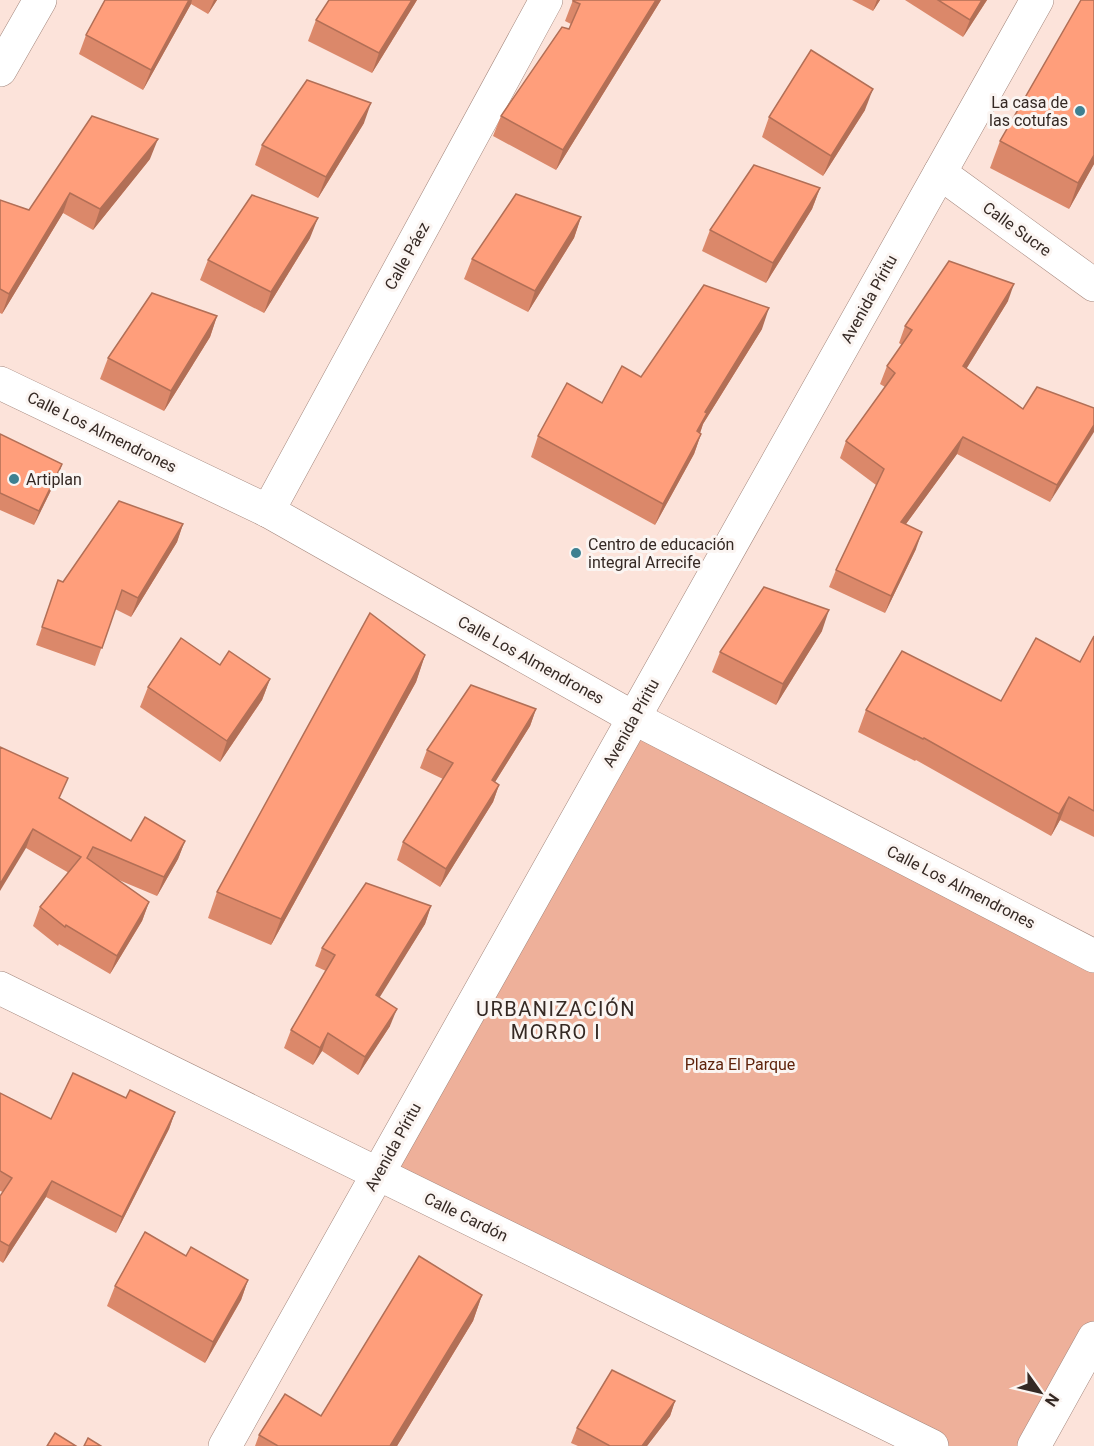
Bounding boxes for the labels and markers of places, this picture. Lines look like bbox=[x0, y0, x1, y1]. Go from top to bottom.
place label: La casa de las cotufas bbox=[989, 93, 1068, 130]
marker: La casa de las cotufas bbox=[1073, 104, 1087, 118]
place label: Artiplan bbox=[26, 470, 82, 489]
marker: Artiplan bbox=[7, 472, 21, 486]
place label: Centro de educación integral Arrecife bbox=[588, 535, 734, 572]
marker: Centro de educación integral Arrecife bbox=[569, 546, 583, 560]

